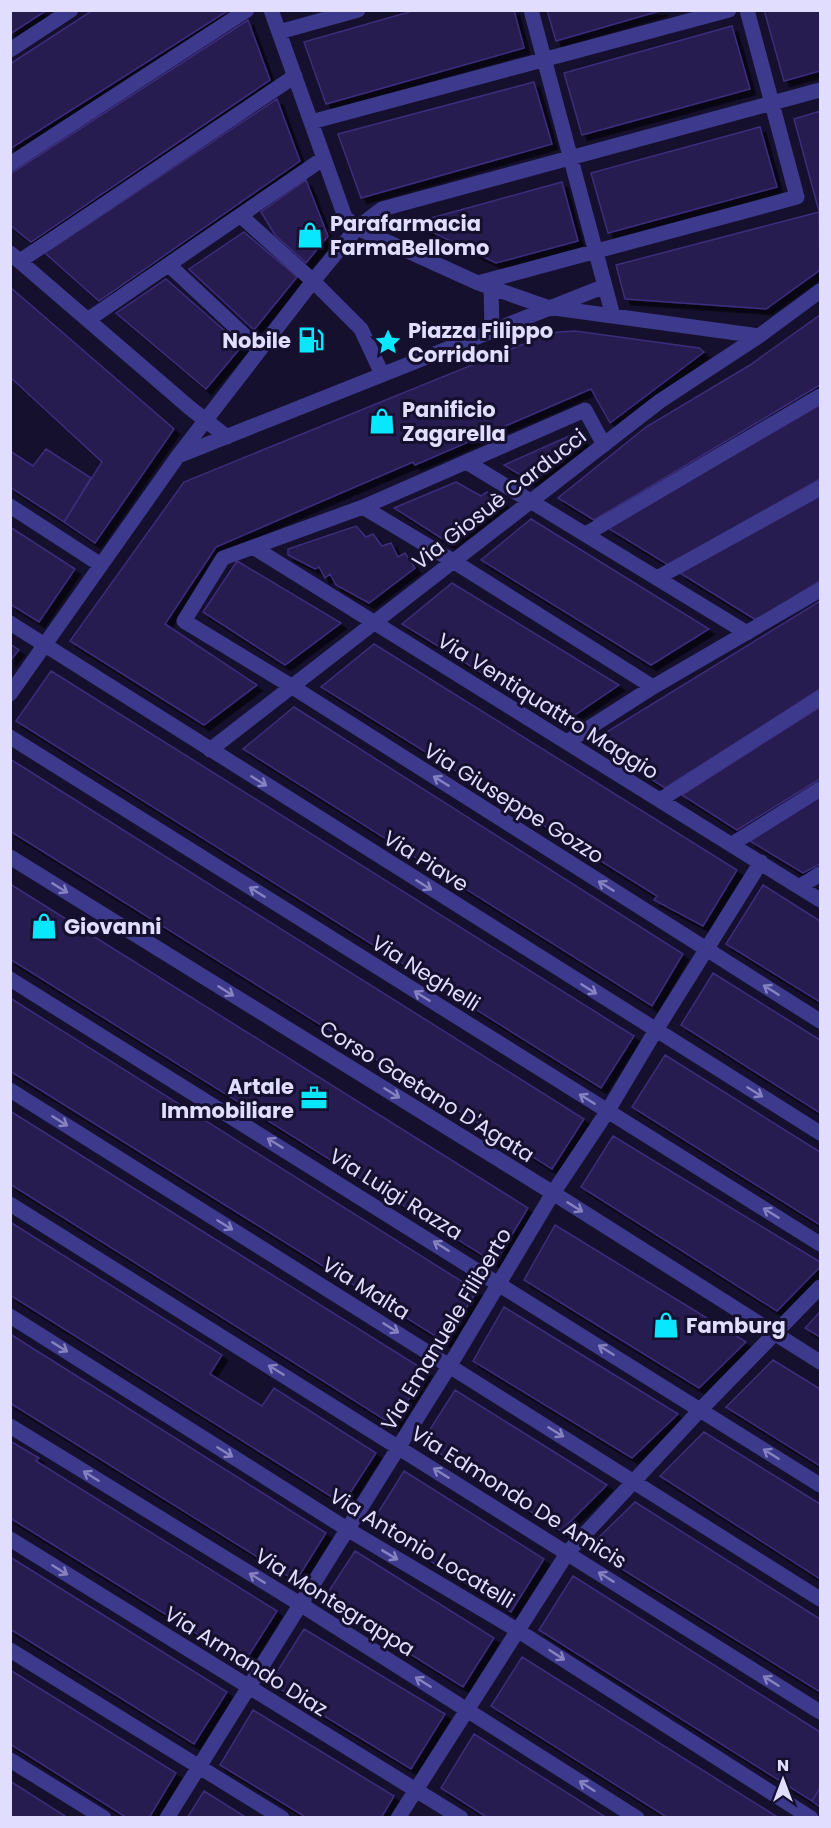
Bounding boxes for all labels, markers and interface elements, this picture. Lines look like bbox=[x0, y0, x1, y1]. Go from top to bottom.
place label: Parafarmacia FarmaBellomo bbox=[330, 209, 489, 262]
shop icon: Parafarmacia FarmaBellomo bbox=[295, 220, 325, 250]
place label: Piazza Filippo Corridoni bbox=[408, 316, 553, 369]
fuel station icon: Nobile bbox=[296, 325, 326, 355]
place label: Nobile bbox=[222, 326, 291, 355]
place icon: Piazza Filippo Corridoni bbox=[373, 327, 403, 357]
place label: Panificio Zagarella bbox=[402, 395, 506, 448]
shop icon: Panificio Zagarella bbox=[367, 406, 397, 436]
street label: Via Giosuè Carducci bbox=[406, 422, 592, 576]
street label: Via Ventiquattro Maggio bbox=[432, 626, 664, 786]
street label: Via Giuseppe Gozzo bbox=[418, 736, 610, 870]
one-way arrow bbox=[251, 774, 268, 787]
one-way arrow bbox=[433, 775, 450, 788]
street label: Via Piave bbox=[378, 823, 474, 899]
one-way arrow bbox=[416, 878, 433, 891]
one-way arrow bbox=[598, 880, 615, 892]
one-way arrow bbox=[51, 882, 68, 894]
one-way arrow bbox=[249, 886, 266, 898]
shop icon: Giovanni bbox=[29, 911, 59, 941]
place label: Giovanni bbox=[64, 912, 161, 941]
street label: Via Neghelli bbox=[366, 928, 486, 1018]
one-way arrow bbox=[581, 982, 598, 995]
one-way arrow bbox=[763, 984, 780, 996]
one-way arrow bbox=[217, 985, 234, 997]
one-way arrow bbox=[414, 989, 431, 1001]
street label: Corso Gaetano D'Agata bbox=[314, 1013, 540, 1169]
place label: Artale Immobiliare bbox=[161, 1072, 294, 1125]
office icon: Artale Immobiliare bbox=[299, 1083, 329, 1113]
one-way arrow bbox=[746, 1087, 763, 1099]
one-way arrow bbox=[383, 1088, 400, 1100]
one-way arrow bbox=[579, 1093, 596, 1106]
one-way arrow bbox=[51, 1116, 68, 1128]
one-way arrow bbox=[267, 1137, 284, 1149]
street label: Via Luigi Razza bbox=[324, 1141, 468, 1247]
one-way arrow bbox=[566, 1202, 583, 1214]
one-way arrow bbox=[763, 1207, 780, 1219]
one-way arrow bbox=[217, 1218, 234, 1231]
street label: Via Emanuele Filiberto bbox=[374, 1222, 518, 1436]
one-way arrow bbox=[433, 1240, 450, 1252]
street label: Via Malta bbox=[317, 1250, 415, 1326]
shop icon: Famburg bbox=[651, 1310, 681, 1340]
place label: Famburg bbox=[686, 1311, 786, 1340]
one-way arrow bbox=[382, 1323, 399, 1335]
one-way arrow bbox=[51, 1342, 68, 1354]
one-way arrow bbox=[598, 1343, 615, 1355]
one-way arrow bbox=[268, 1363, 285, 1375]
street label: Via Edmondo De Amicis bbox=[406, 1419, 632, 1575]
one-way arrow bbox=[547, 1426, 564, 1438]
one-way arrow bbox=[216, 1446, 233, 1458]
one-way arrow bbox=[763, 1447, 780, 1459]
one-way arrow bbox=[433, 1467, 450, 1479]
one-way arrow bbox=[83, 1469, 100, 1481]
street label: Via Antonio Locatelli bbox=[324, 1481, 520, 1615]
street label: Via Montegrappa bbox=[249, 1541, 421, 1663]
one-way arrow bbox=[381, 1549, 398, 1561]
one-way arrow bbox=[51, 1565, 68, 1577]
one-way arrow bbox=[598, 1570, 615, 1582]
one-way arrow bbox=[249, 1572, 266, 1584]
street label: Via Armando Diaz bbox=[159, 1599, 333, 1723]
one-way arrow bbox=[548, 1650, 565, 1662]
one-way arrow bbox=[763, 1674, 780, 1686]
one-way arrow bbox=[414, 1675, 431, 1688]
north arrow bbox=[753, 1750, 813, 1810]
text: N bbox=[777, 1754, 789, 1777]
one-way arrow bbox=[579, 1780, 596, 1792]

